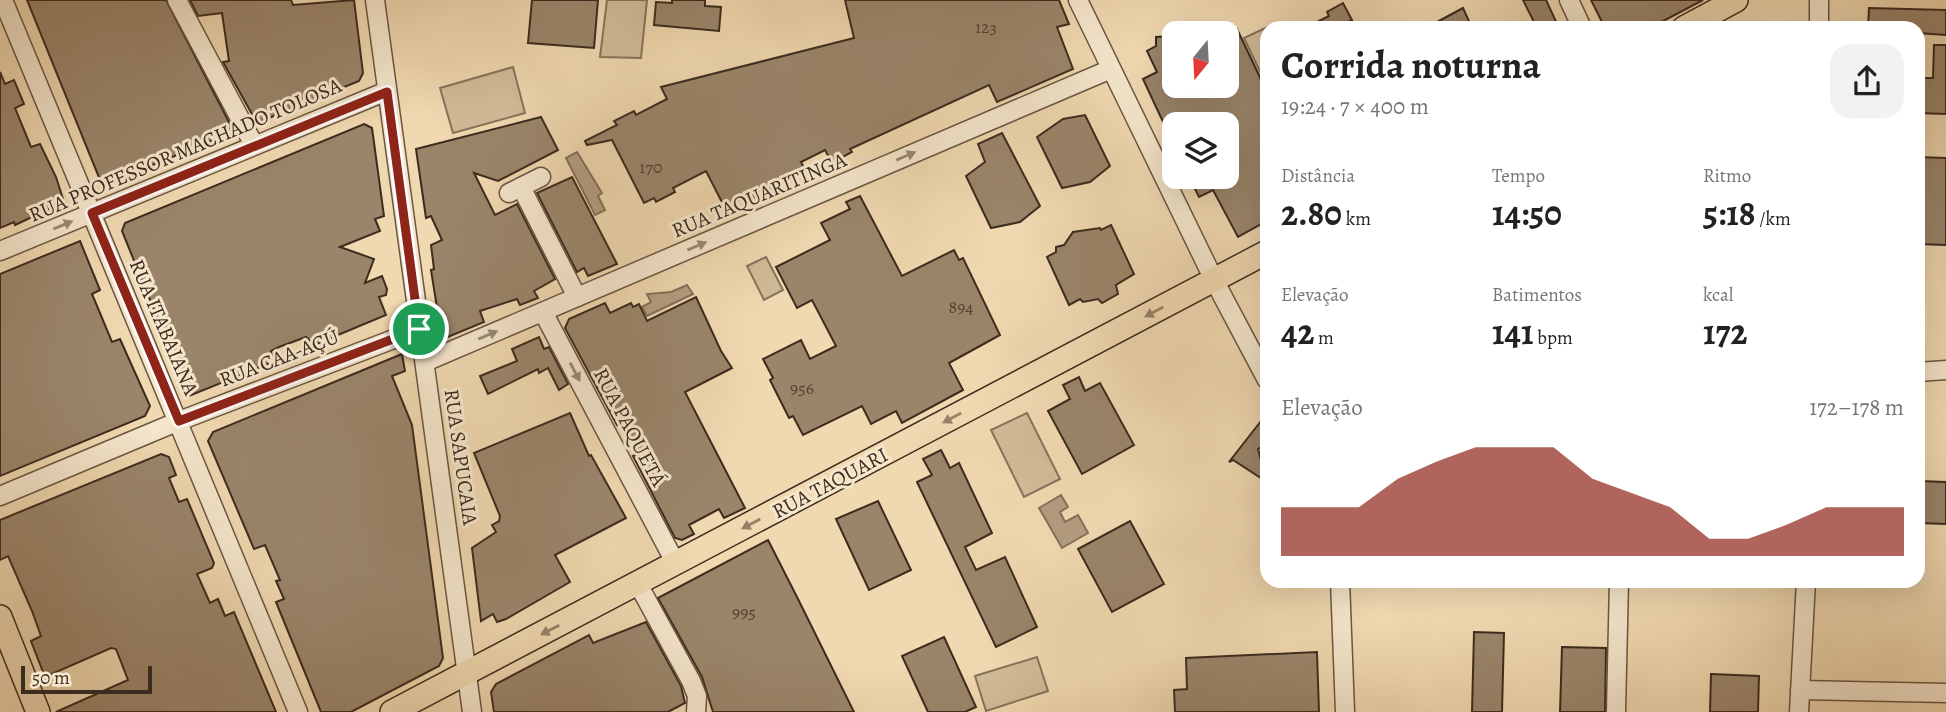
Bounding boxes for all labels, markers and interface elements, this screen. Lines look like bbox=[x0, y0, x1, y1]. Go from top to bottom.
house number: 123 bbox=[975, 15, 997, 39]
north arrow bbox=[1162, 21, 1239, 98]
map controls bbox=[1162, 21, 1239, 189]
text: Corrida noturna bbox=[1281, 39, 1541, 91]
button: share bbox=[1830, 44, 1904, 118]
street label: RUA PROFESSOR MACHADO TOLOSA bbox=[24, 71, 346, 229]
text: 19:24 · 7 × 400 m bbox=[1281, 91, 1429, 122]
button: layers bbox=[1162, 112, 1239, 189]
street label: RUA TAQUARITINGA bbox=[667, 145, 851, 244]
one-way arrow bbox=[896, 150, 917, 161]
house number: 170 bbox=[639, 155, 663, 179]
text: Distância bbox=[1281, 163, 1355, 189]
text: Tempo bbox=[1492, 163, 1545, 189]
text: Ritmo bbox=[1703, 163, 1751, 189]
text: 2.80 bbox=[1281, 189, 1342, 237]
text: 14:50 bbox=[1492, 189, 1562, 237]
text: 5:18 bbox=[1703, 189, 1756, 237]
text: km bbox=[1342, 206, 1371, 232]
text: /km bbox=[1756, 206, 1791, 232]
one-way arrow bbox=[53, 220, 74, 231]
one-way arrow bbox=[687, 240, 707, 252]
street label: RUA ITABAIANA bbox=[123, 255, 205, 400]
text: Elevação bbox=[1281, 282, 1349, 308]
text: Batimentos bbox=[1492, 282, 1582, 308]
text: kcal bbox=[1703, 282, 1733, 308]
house number: 894 bbox=[948, 295, 974, 319]
pin bbox=[389, 299, 449, 359]
one-way arrow bbox=[1144, 306, 1163, 318]
text: 42 bbox=[1281, 308, 1314, 356]
text: 141 bbox=[1492, 308, 1534, 356]
text: 172 bbox=[1703, 308, 1747, 356]
icon: arrive bbox=[400, 310, 438, 348]
street label: RUA CAA-AÇÚ bbox=[215, 322, 343, 394]
text: m bbox=[1314, 325, 1334, 351]
text: bpm bbox=[1534, 325, 1573, 351]
one-way arrow bbox=[478, 330, 499, 341]
one-way arrow bbox=[569, 362, 581, 382]
street label: RUA PAQUETÁ bbox=[587, 363, 673, 492]
house number: 956 bbox=[790, 376, 814, 400]
street label: RUA SAPUCAIA bbox=[438, 387, 485, 528]
text: Elevação bbox=[1281, 392, 1363, 423]
text: 172–178 m bbox=[1809, 392, 1904, 423]
one-way arrow bbox=[943, 412, 962, 424]
street label: RUA TAQUARI bbox=[767, 441, 893, 525]
one-way arrow bbox=[741, 519, 761, 530]
house number: 995 bbox=[732, 600, 756, 624]
one-way arrow bbox=[540, 624, 560, 635]
scale bar bbox=[21, 663, 152, 695]
text: 50 m bbox=[32, 665, 70, 691]

